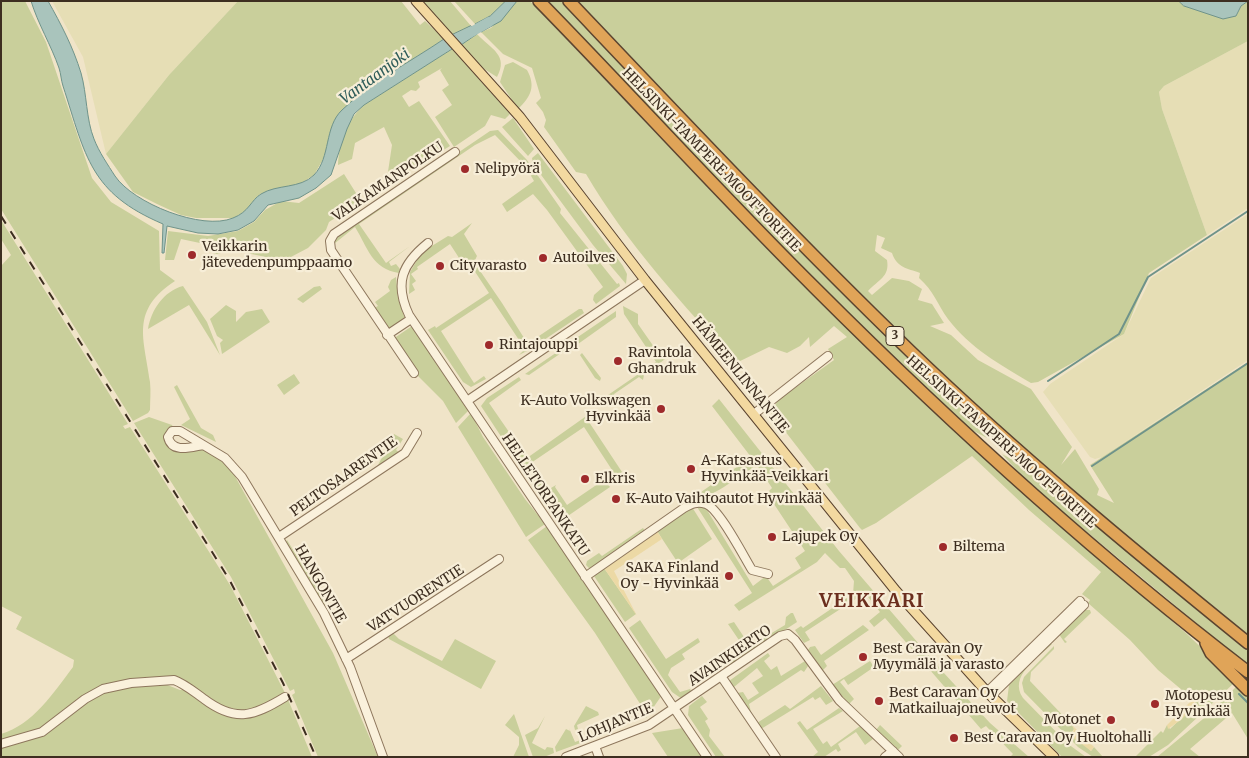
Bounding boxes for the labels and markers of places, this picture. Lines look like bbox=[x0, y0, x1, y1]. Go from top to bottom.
place label: Nelipyörä bbox=[475, 161, 540, 177]
marker: Nelipyörä bbox=[459, 163, 471, 175]
place label: Veikkarin jätevedenpumppaamo bbox=[202, 239, 352, 272]
marker: Veikkarin jätevedenpumppaamo bbox=[186, 249, 198, 261]
place label: Autoilves bbox=[553, 250, 615, 266]
marker: Autoilves bbox=[537, 252, 549, 264]
place label: Cityvarasto bbox=[450, 258, 527, 274]
marker: Cityvarasto bbox=[434, 260, 446, 272]
place label: Rintajouppi bbox=[499, 337, 578, 353]
marker: Rintajouppi bbox=[483, 339, 495, 351]
place label: Ravintola Ghandruk bbox=[628, 345, 696, 378]
marker: Ravintola Ghandruk bbox=[612, 355, 624, 367]
place label: K-Auto Volkswagen Hyvinkää bbox=[521, 393, 651, 426]
marker: K-Auto Volkswagen Hyvinkää bbox=[655, 403, 667, 415]
place label: A-Katsastus Hyvinkää-Veikkari bbox=[701, 453, 828, 486]
marker: A-Katsastus Hyvinkää-Veikkari bbox=[685, 463, 697, 475]
place label: Elkris bbox=[595, 471, 635, 487]
marker: Elkris bbox=[579, 473, 591, 485]
place label: K-Auto Vaihtoautot Hyvinkää bbox=[626, 491, 822, 507]
marker: K-Auto Vaihtoautot Hyvinkää bbox=[610, 493, 622, 505]
place label: Lajupek Oy bbox=[782, 529, 858, 545]
marker: Lajupek Oy bbox=[766, 531, 778, 543]
place label: Biltema bbox=[953, 539, 1005, 555]
marker: Biltema bbox=[937, 541, 949, 553]
place label: SAKA Finland Oy - Hyvinkää bbox=[620, 560, 719, 592]
marker: SAKA Finland Oy - Hyvinkää bbox=[723, 570, 735, 582]
place label: Best Caravan Oy Myymälä ja varasto bbox=[873, 641, 1004, 674]
marker: Best Caravan Oy Myymälä ja varasto bbox=[857, 651, 869, 663]
place label: Best Caravan Oy Matkailuajoneuvot bbox=[889, 685, 1016, 718]
place label: Motopesu Hyvinkää bbox=[1165, 688, 1232, 720]
marker: Best Caravan Oy Matkailuajoneuvot bbox=[873, 695, 885, 707]
marker: Motopesu Hyvinkää bbox=[1149, 698, 1161, 710]
place label: Motonet bbox=[1044, 712, 1101, 728]
marker: Motonet bbox=[1105, 714, 1117, 726]
place label: Best Caravan Oy Huoltohalli bbox=[964, 730, 1152, 746]
marker: Best Caravan Oy Huoltohalli bbox=[948, 732, 960, 744]

